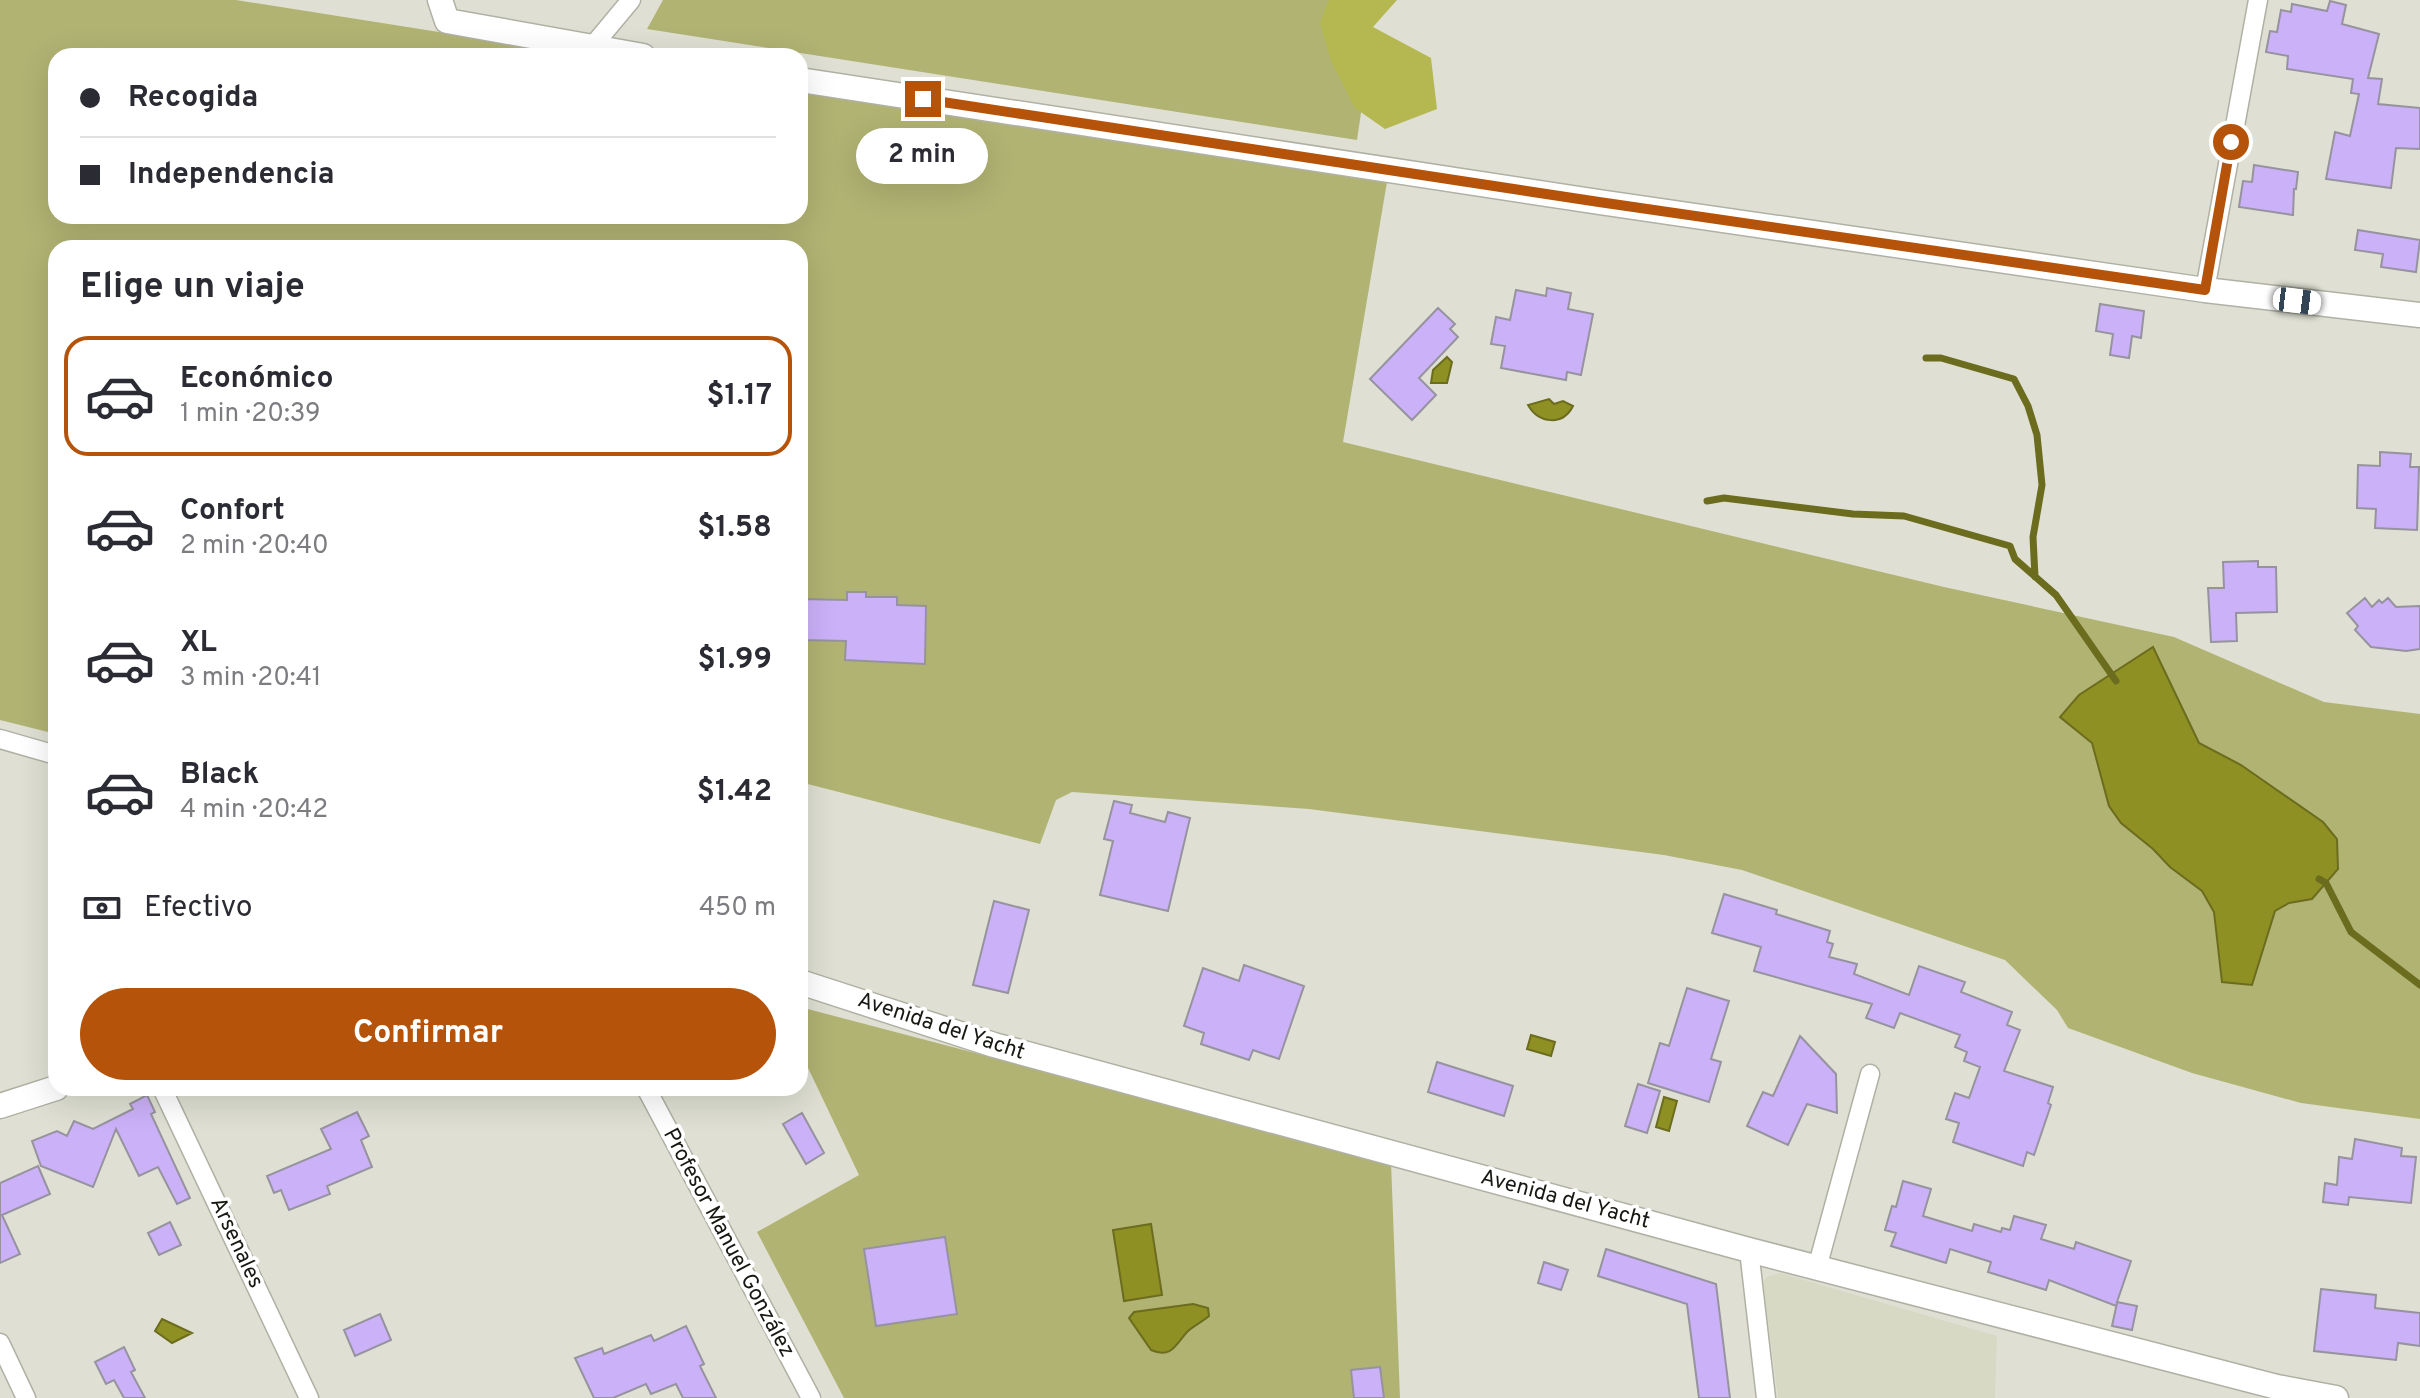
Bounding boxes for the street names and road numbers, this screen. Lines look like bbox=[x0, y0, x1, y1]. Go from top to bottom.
street label: Avenida del Yacht bbox=[854, 987, 1028, 1067]
street label: Profesor Manuel González bbox=[656, 1124, 800, 1362]
street label: Avenida del Yacht bbox=[1477, 1164, 1653, 1236]
street label: Arsenales bbox=[203, 1193, 269, 1293]

